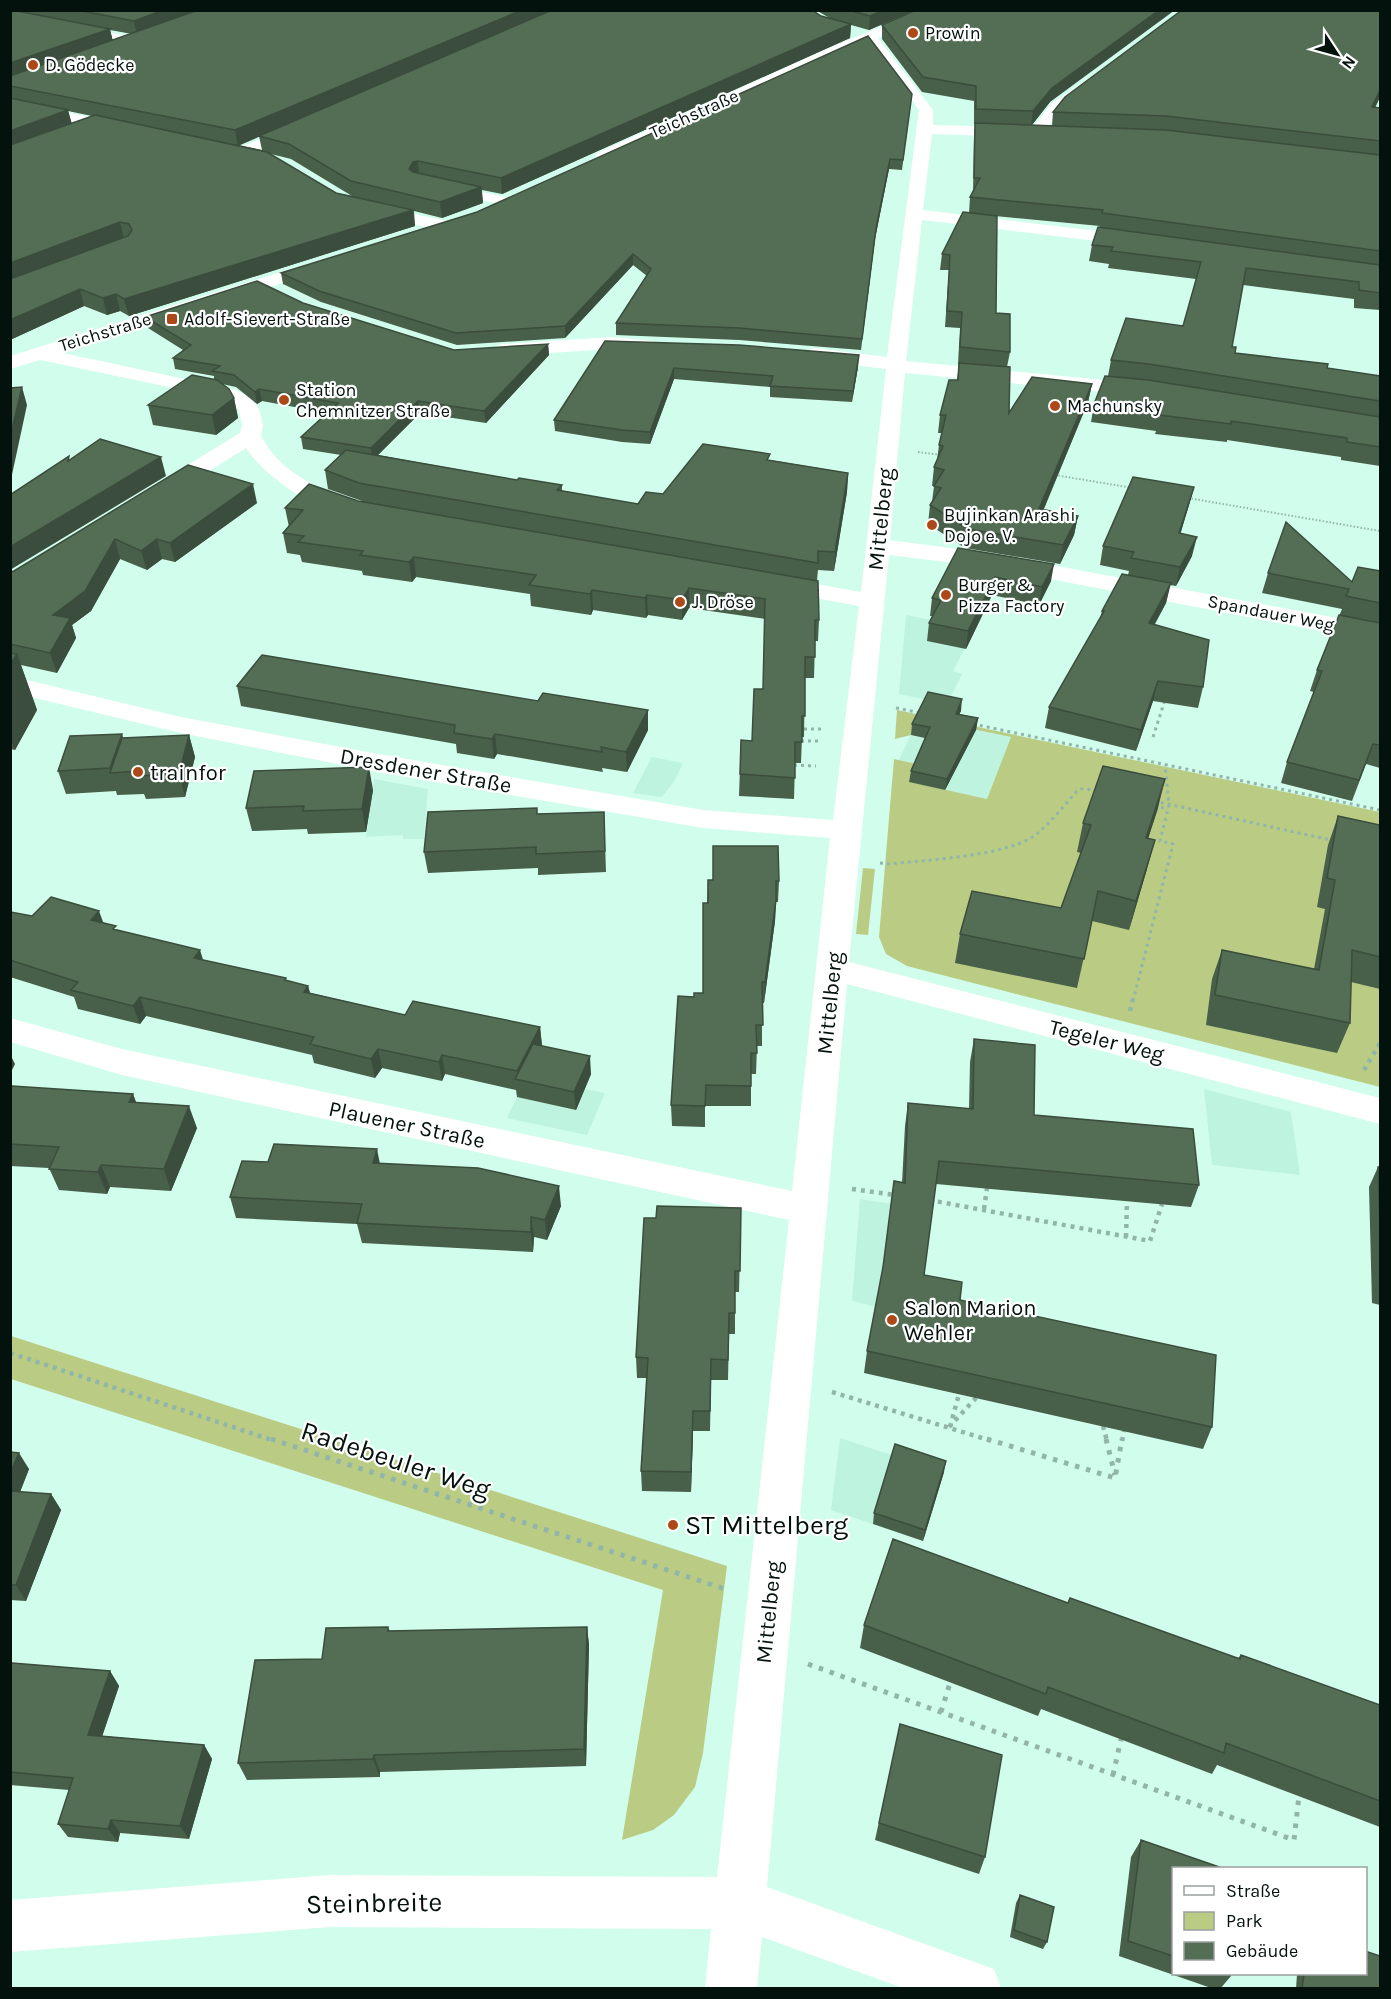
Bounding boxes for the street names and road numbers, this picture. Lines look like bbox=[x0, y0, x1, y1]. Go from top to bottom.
street label: Teichstraße bbox=[646, 85, 742, 143]
street label: Teichstraße bbox=[56, 308, 154, 356]
street label: Mittelberg bbox=[863, 466, 899, 572]
street label: Spandauer Weg bbox=[1206, 590, 1336, 636]
street label: Dresdener Straße bbox=[338, 743, 514, 799]
street label: Mittelberg bbox=[812, 950, 848, 1056]
street label: Tegeler Weg bbox=[1047, 1014, 1168, 1068]
street label: Plauener Straße bbox=[326, 1096, 487, 1154]
street label: Radebeuler Weg bbox=[297, 1414, 495, 1506]
street label: Mittelberg bbox=[751, 1559, 787, 1665]
street label: Steinbreite bbox=[306, 1886, 442, 1920]

